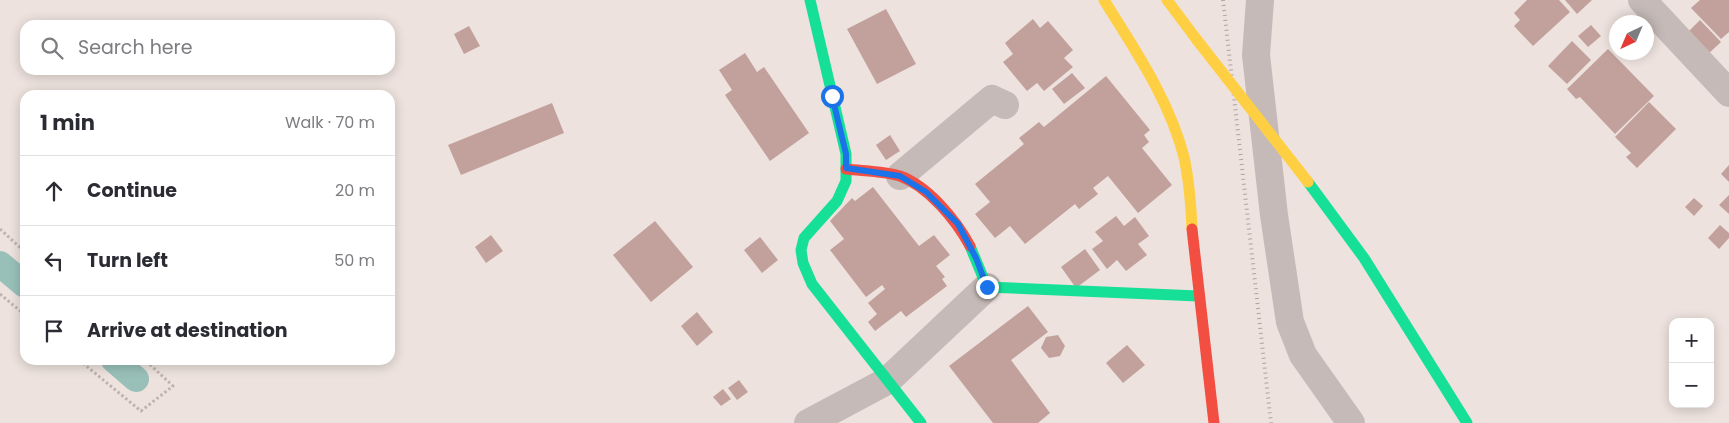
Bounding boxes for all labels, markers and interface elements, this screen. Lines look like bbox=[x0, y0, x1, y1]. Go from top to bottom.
north arrow bbox=[1609, 15, 1654, 60]
search box bbox=[20, 20, 395, 75]
icon: search bbox=[38, 34, 66, 62]
text: Search here bbox=[78, 34, 192, 61]
route start bbox=[821, 85, 844, 108]
text: 1 min bbox=[40, 108, 95, 137]
text: Walk · 70 m bbox=[285, 111, 375, 134]
icon: ahead bbox=[40, 177, 68, 205]
text: Continue bbox=[87, 177, 177, 204]
text: 20 m bbox=[335, 179, 375, 202]
icon: left bbox=[40, 247, 68, 275]
text: Turn left bbox=[87, 247, 168, 274]
text: 50 m bbox=[334, 249, 375, 272]
route end bbox=[976, 276, 999, 299]
icon: arrive bbox=[40, 317, 68, 345]
text: Arrive at destination bbox=[87, 317, 288, 344]
map controls bbox=[1669, 318, 1714, 408]
button: + bbox=[1669, 318, 1714, 363]
button: − bbox=[1669, 363, 1714, 408]

